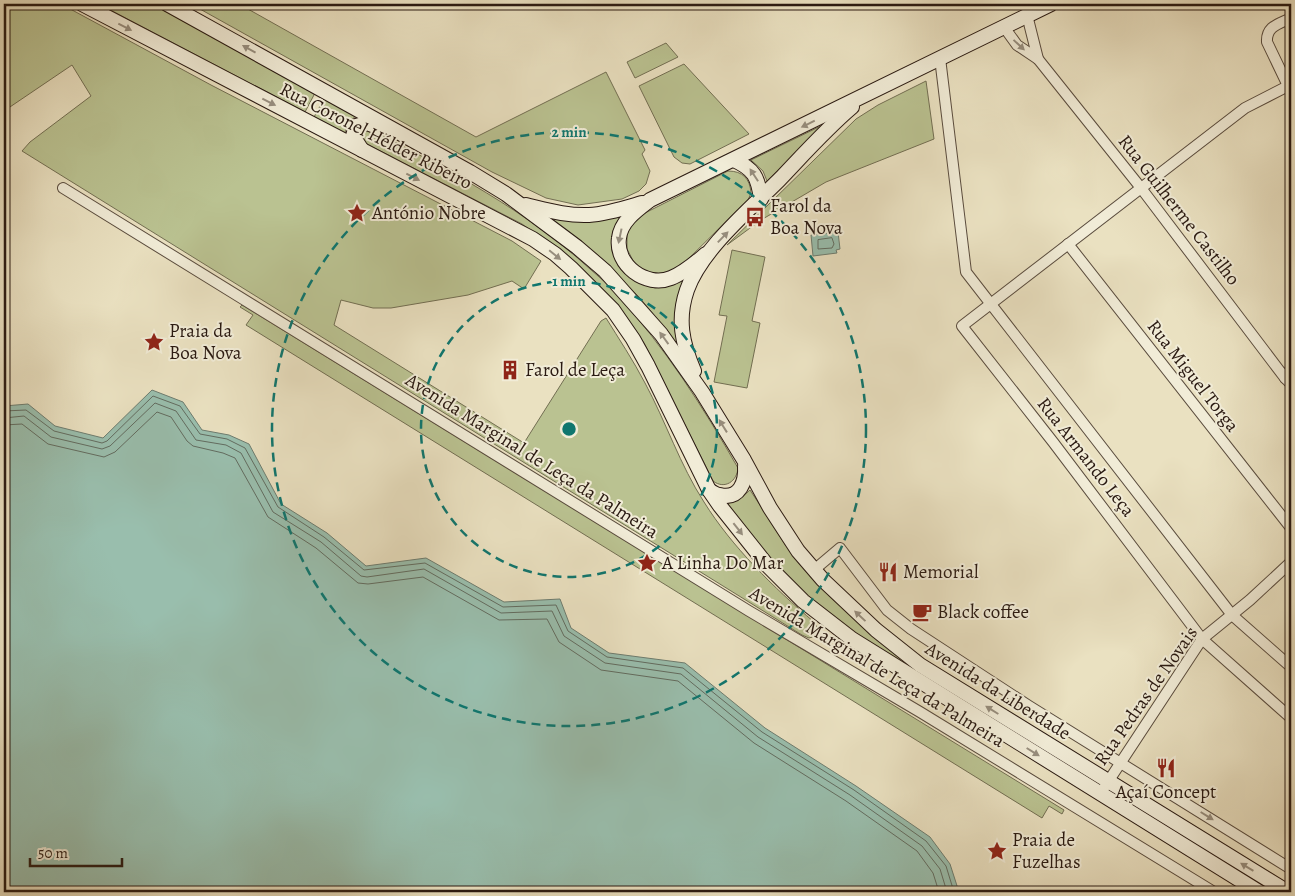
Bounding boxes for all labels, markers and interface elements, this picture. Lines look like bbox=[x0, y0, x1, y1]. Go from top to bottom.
one-way arrow bbox=[118, 23, 132, 31]
one-way arrow bbox=[1012, 39, 1024, 51]
one-way arrow bbox=[242, 45, 257, 53]
street label: Rua Coronel Hélder Ribeiro bbox=[275, 76, 477, 196]
one-way arrow bbox=[262, 98, 276, 106]
one-way arrow bbox=[800, 120, 815, 128]
text: 2 min bbox=[551, 122, 587, 142]
street label: Rua Guilherme Castilho bbox=[1112, 129, 1246, 291]
one-way arrow bbox=[749, 168, 759, 181]
one-way arrow bbox=[406, 173, 420, 181]
place label: Farol da Boa Nova bbox=[770, 193, 843, 241]
place label: António Nobre bbox=[371, 200, 486, 226]
place icon: António Nobre bbox=[346, 202, 368, 224]
bus stop icon: Farol da Boa Nova bbox=[744, 206, 766, 228]
one-way arrow bbox=[616, 229, 624, 245]
one-way arrow bbox=[717, 231, 729, 243]
one-way arrow bbox=[549, 250, 562, 261]
text: 1 min bbox=[552, 271, 586, 291]
street label: Rua Miguel Torga bbox=[1141, 314, 1245, 438]
place label: Praia da Boa Nova bbox=[169, 318, 242, 366]
place icon: Praia da Boa Nova bbox=[143, 331, 165, 353]
one-way arrow bbox=[659, 331, 669, 345]
place label: Farol de Leça bbox=[525, 357, 625, 383]
building icon: Farol de Leça bbox=[499, 359, 521, 381]
street label: Avenida Marginal de Leça da Palmeira bbox=[400, 367, 664, 545]
street label: Rua Armando Leça bbox=[1031, 392, 1141, 522]
one-way arrow bbox=[718, 419, 728, 433]
centre of rings bbox=[560, 420, 578, 438]
one-way arrow bbox=[733, 522, 743, 536]
place label: A Linha Do Mar bbox=[661, 550, 784, 576]
place icon: A Linha Do Mar bbox=[636, 552, 658, 574]
place label: Memorial bbox=[903, 559, 979, 585]
restaurant icon: Memorial bbox=[877, 561, 899, 583]
street label: Avenida Marginal de Leça da Palmeira bbox=[744, 580, 1010, 754]
place label: Black coffee bbox=[937, 599, 1029, 625]
cafe icon: Black coffee bbox=[911, 601, 933, 623]
one-way arrow bbox=[855, 610, 867, 622]
street label: Rua Pedras de Novais bbox=[1088, 621, 1204, 771]
street label: Avenida da Liberdade bbox=[920, 635, 1076, 746]
one-way arrow bbox=[986, 705, 999, 714]
one-way arrow bbox=[1027, 747, 1040, 757]
restaurant icon: Açaí Concept bbox=[1155, 757, 1177, 779]
place label: Açaí Concept bbox=[1115, 779, 1216, 805]
one-way arrow bbox=[1200, 811, 1213, 820]
place label: Praia de Fuzelhas bbox=[1012, 827, 1081, 875]
scale bar bbox=[30, 836, 122, 868]
place icon: Praia de Fuzelhas bbox=[986, 840, 1008, 862]
text: 50 m bbox=[38, 843, 68, 863]
one-way arrow bbox=[1240, 862, 1253, 871]

